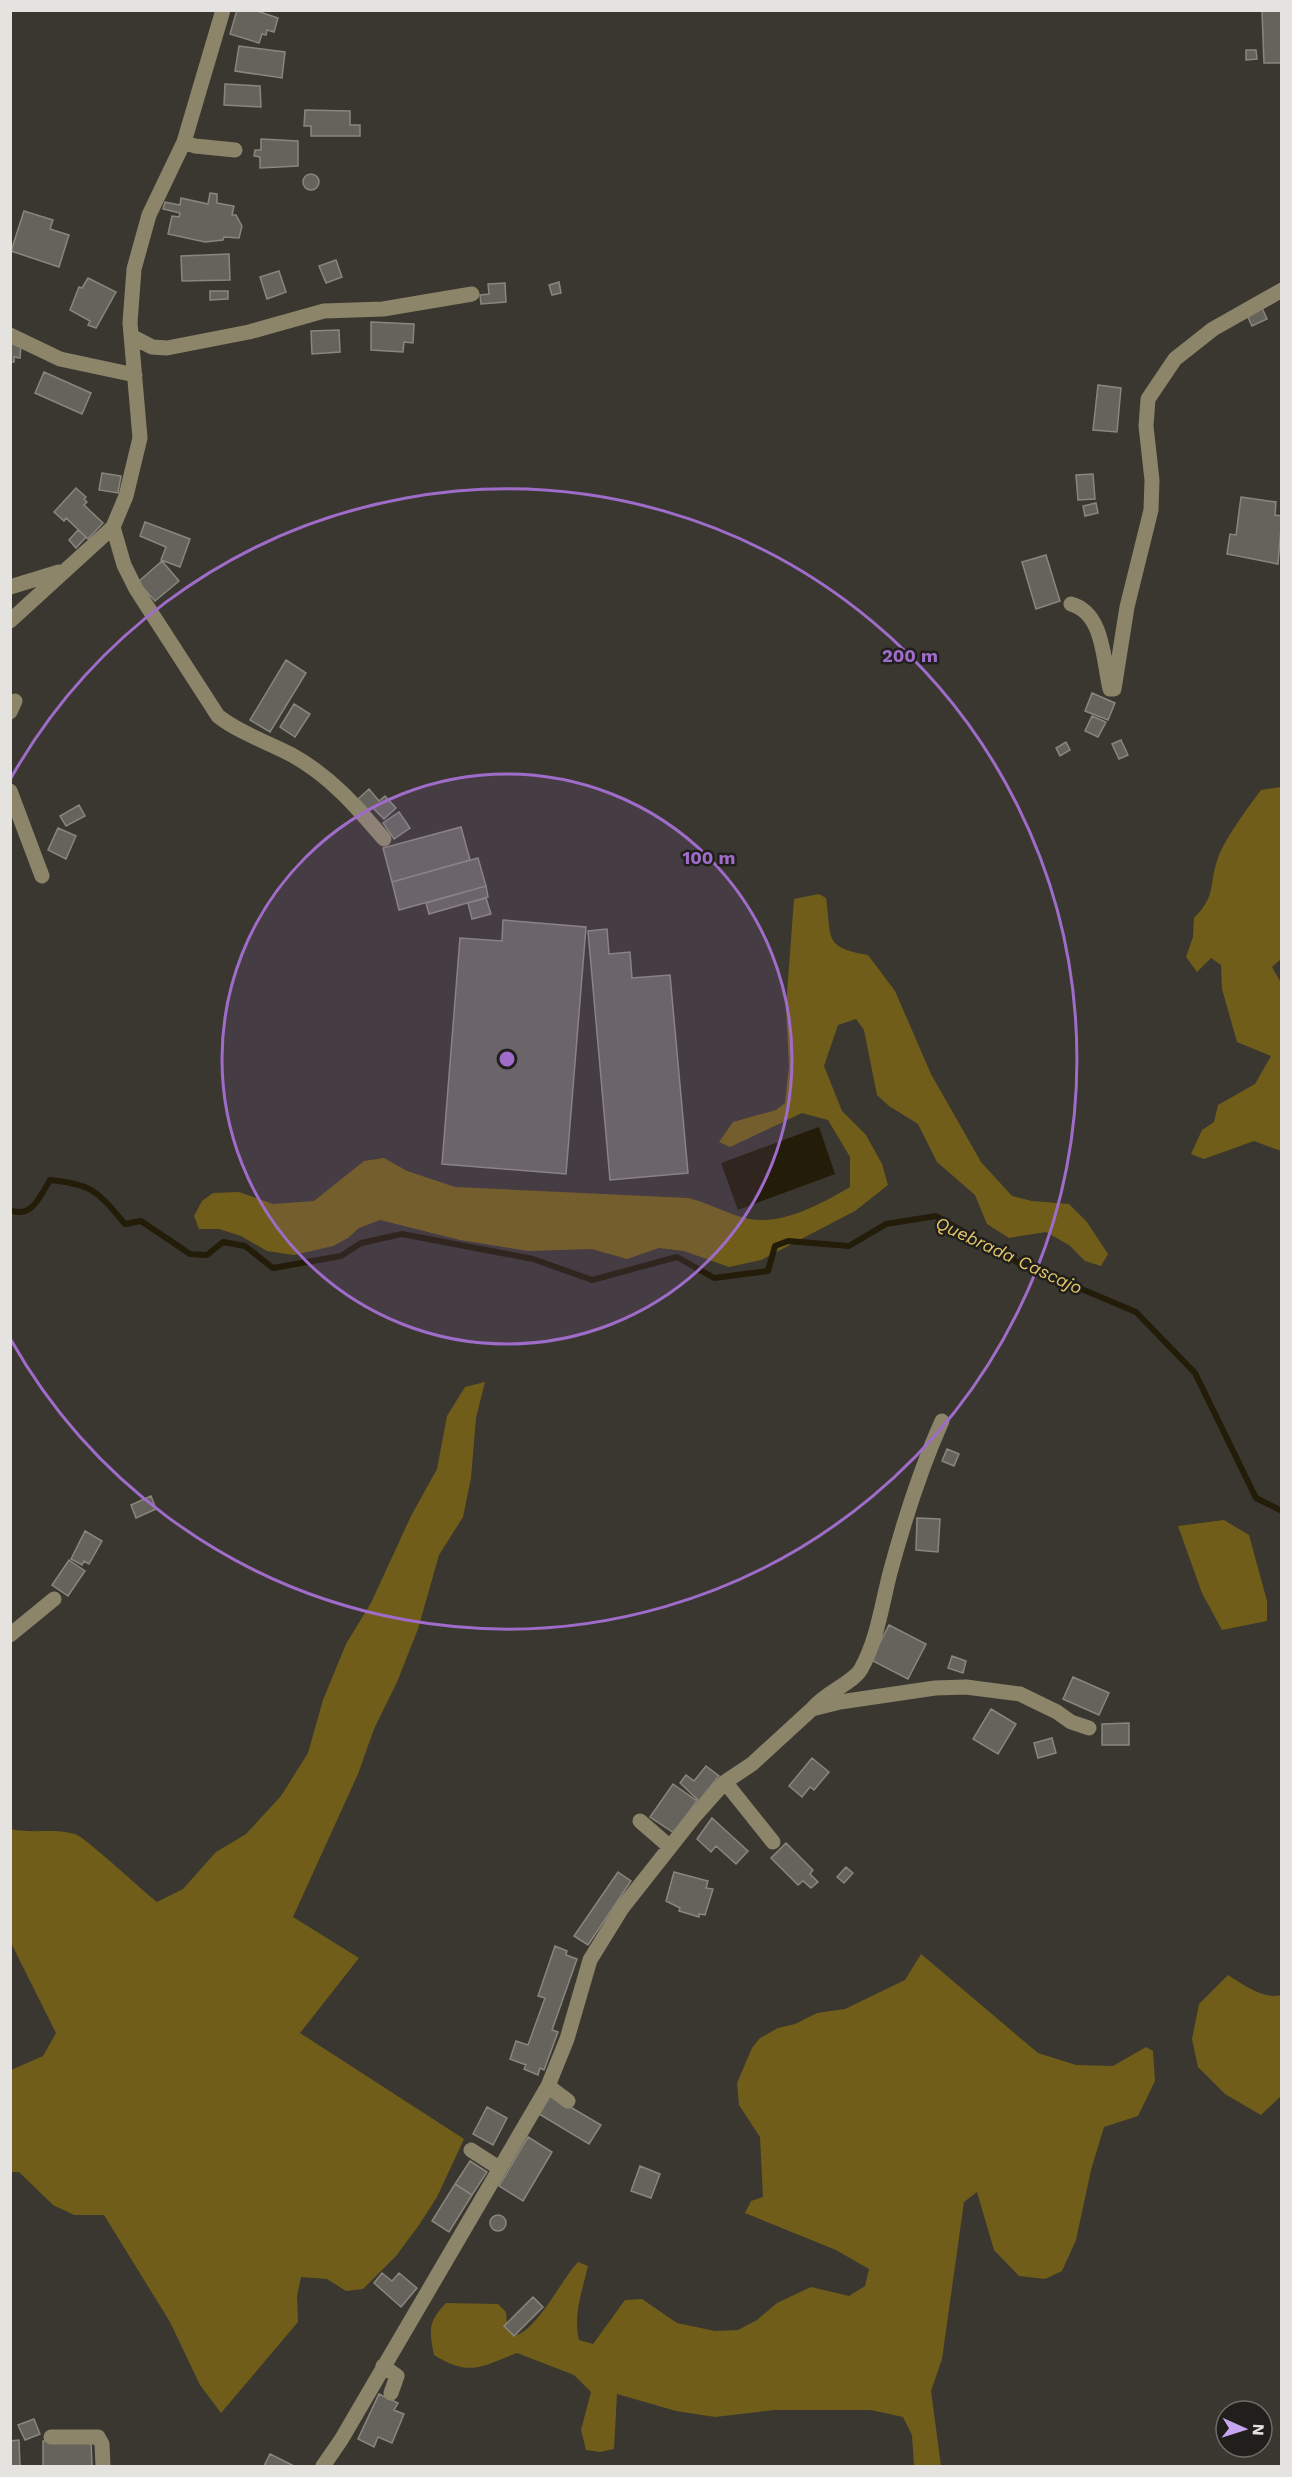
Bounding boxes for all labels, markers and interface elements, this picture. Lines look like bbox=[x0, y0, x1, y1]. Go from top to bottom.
text: 200 m bbox=[882, 645, 938, 666]
text: 100 m bbox=[682, 847, 736, 868]
centre of rings bbox=[497, 1049, 517, 1069]
water label: Quebrada Cascajo bbox=[932, 1212, 1086, 1298]
north arrow bbox=[1214, 2399, 1274, 2459]
text: N bbox=[1249, 2423, 1268, 2436]

